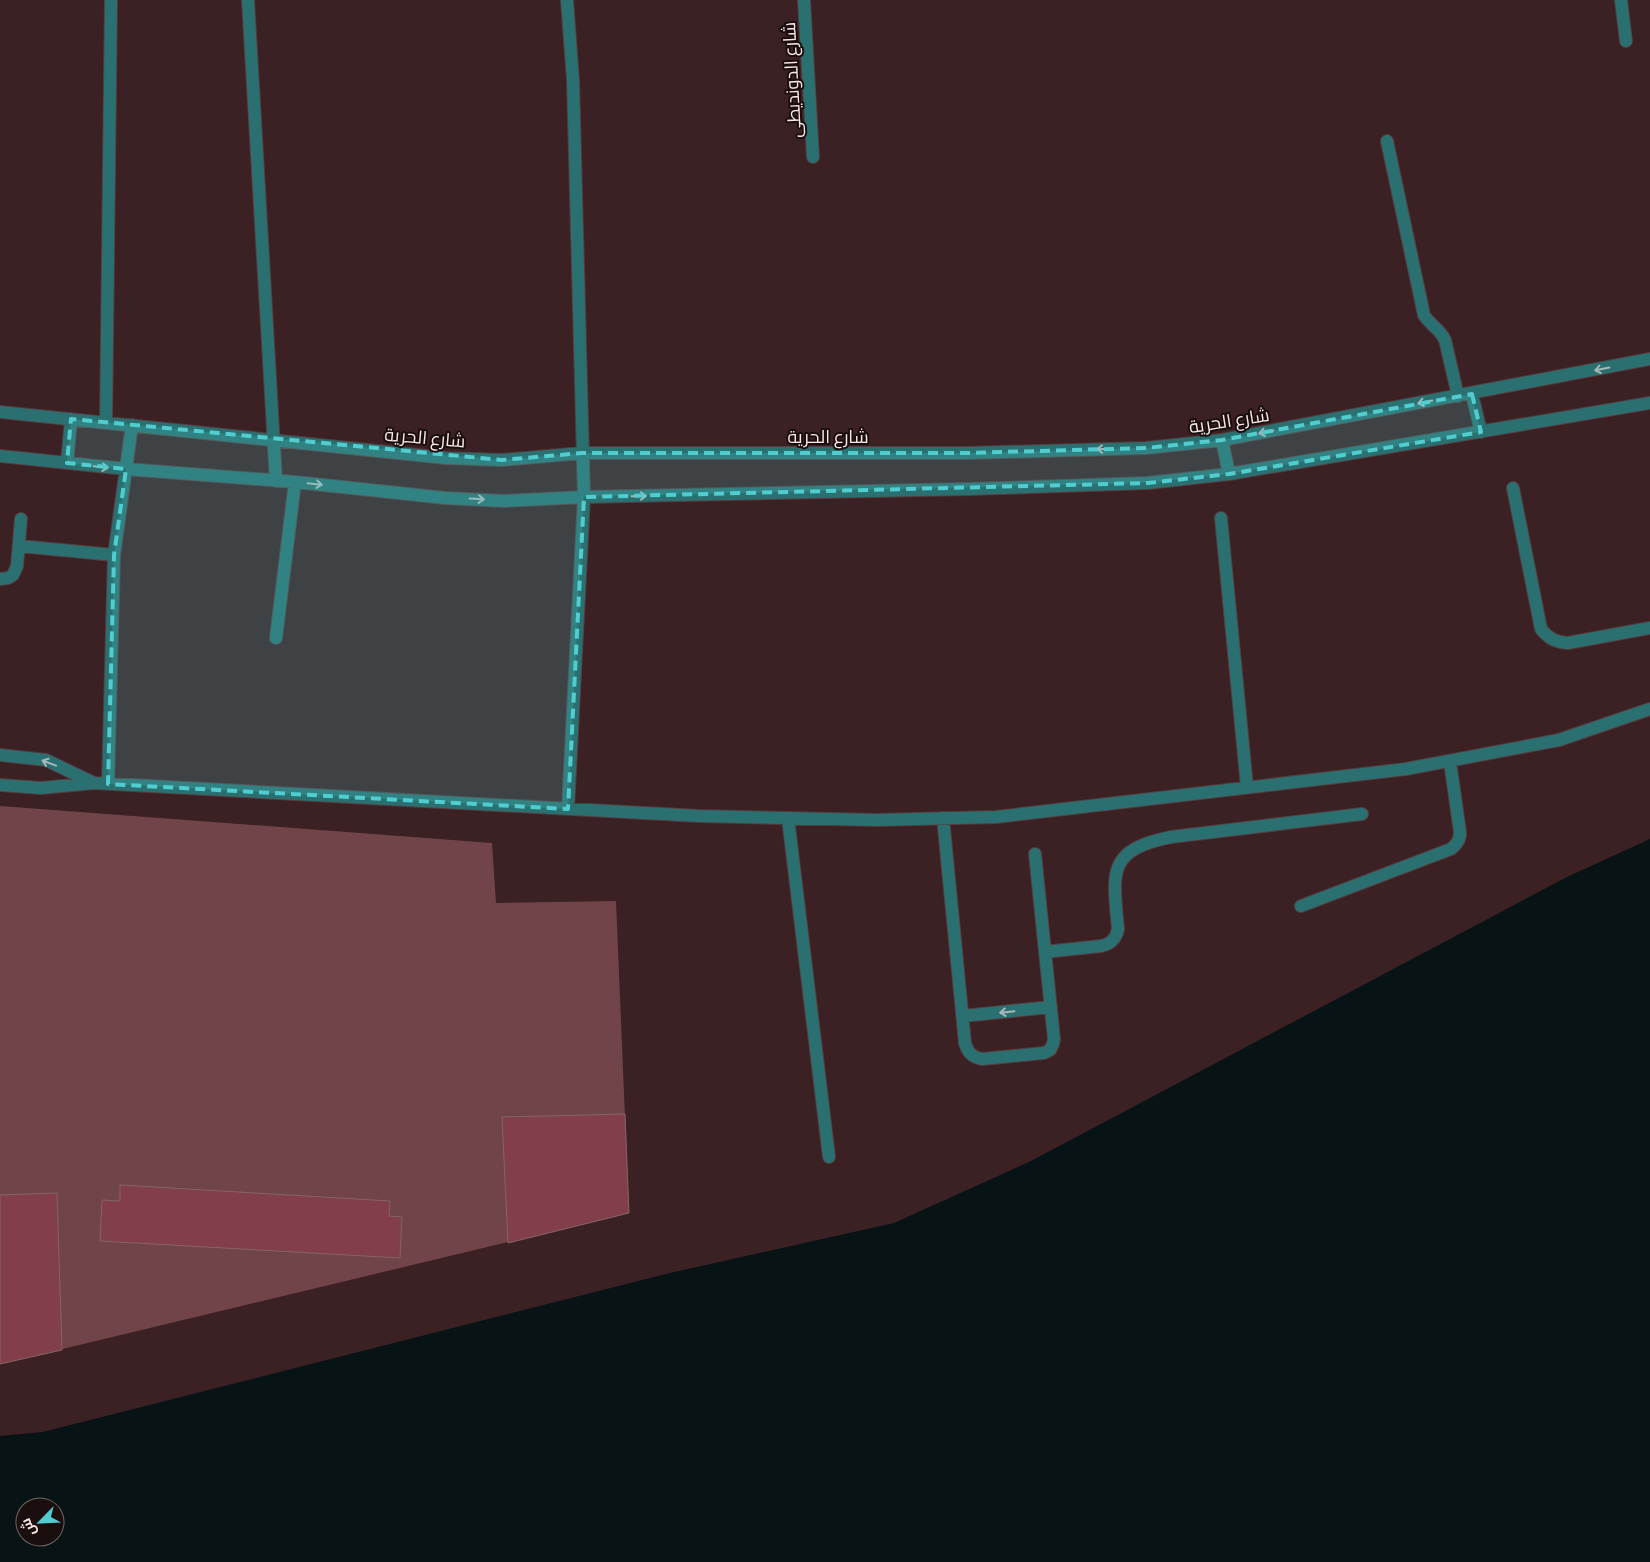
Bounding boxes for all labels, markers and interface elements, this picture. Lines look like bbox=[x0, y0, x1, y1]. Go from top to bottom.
street label: شارع الدونديطى bbox=[776, 21, 807, 139]
one-way arrow bbox=[1595, 364, 1611, 374]
one-way arrow bbox=[1418, 398, 1434, 408]
street label: شارع الحرية bbox=[1187, 402, 1271, 439]
street label: شارع الحرية bbox=[383, 422, 466, 453]
street label: شارع الحرية bbox=[787, 424, 869, 449]
one-way arrow bbox=[1258, 428, 1274, 438]
one-way arrow bbox=[1097, 444, 1113, 454]
one-way arrow bbox=[92, 462, 108, 472]
one-way arrow bbox=[307, 479, 323, 489]
one-way arrow bbox=[630, 491, 647, 501]
one-way arrow bbox=[468, 495, 484, 504]
one-way arrow bbox=[42, 758, 58, 767]
one-way arrow bbox=[999, 1007, 1015, 1017]
north arrow bbox=[15, 1497, 65, 1547]
text: ش bbox=[15, 1515, 40, 1540]

